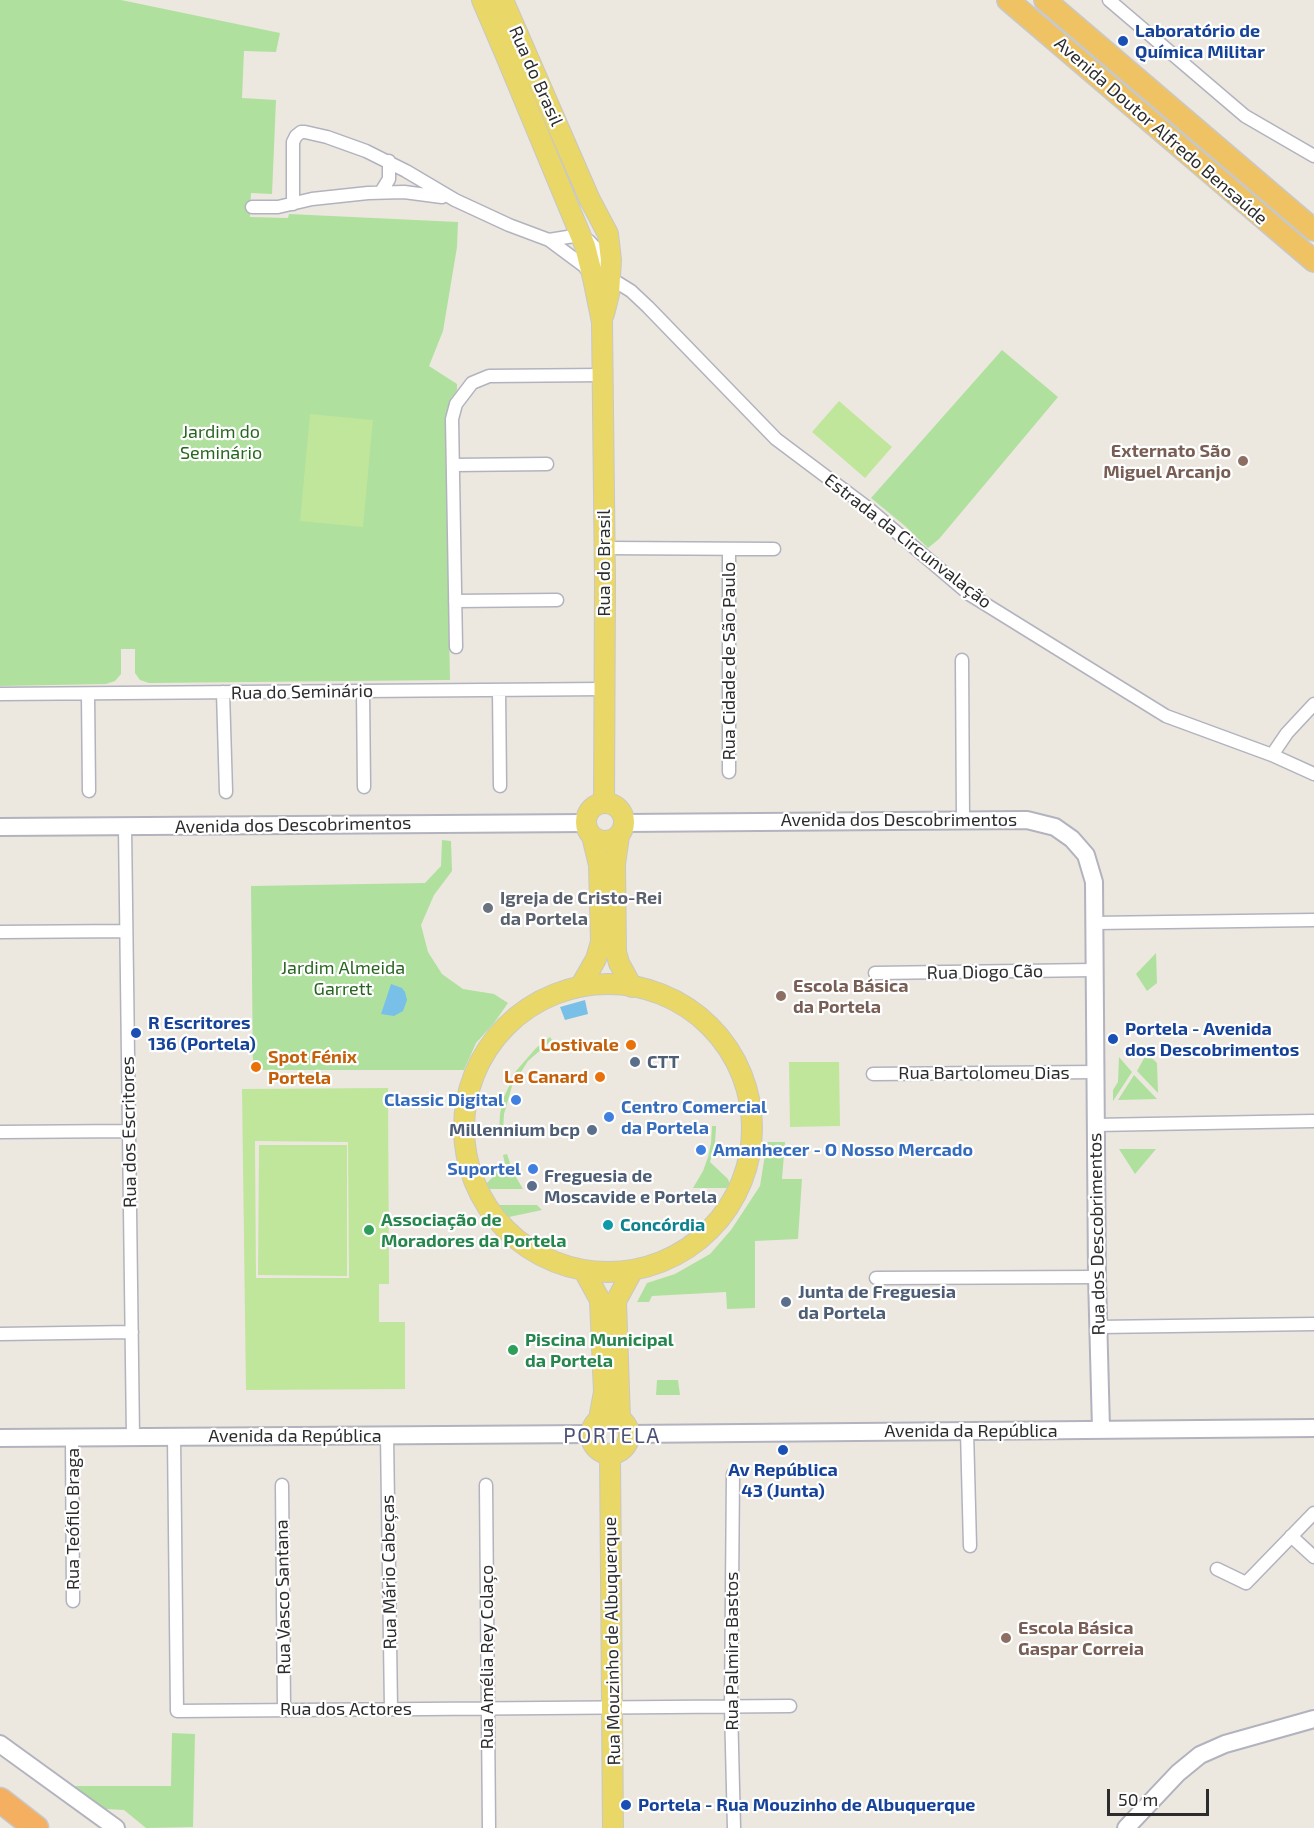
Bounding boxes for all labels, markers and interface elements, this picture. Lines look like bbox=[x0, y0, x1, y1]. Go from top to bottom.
place label: Laboratório de Química Militar bbox=[1135, 20, 1265, 63]
street label: Rua do Brasil bbox=[504, 23, 568, 129]
street label: Avenida Doutor Alfredo Bensaúde bbox=[1050, 33, 1272, 229]
marker: Laboratório de Química Militar bbox=[1116, 34, 1130, 48]
park label: Jardim do Seminário bbox=[180, 421, 262, 464]
place label: Externato São Miguel Arcanjo bbox=[1103, 440, 1231, 482]
marker: Externato São Miguel Arcanjo bbox=[1236, 454, 1250, 468]
street label: Estrada da Circunvalação bbox=[820, 469, 996, 613]
street label: Rua do Brasil bbox=[593, 509, 615, 617]
street label: Rua Cidade de São Paulo bbox=[718, 562, 740, 760]
street label: Rua do Seminário bbox=[231, 680, 373, 704]
street label: Avenida dos Descobrimentos bbox=[781, 809, 1017, 831]
street label: Avenida dos Descobrimentos bbox=[175, 812, 411, 838]
place label: Igreja de Cristo-Rei da Portela bbox=[500, 887, 662, 930]
marker: Igreja de Cristo-Rei da Portela bbox=[481, 901, 495, 915]
park label: Jardim Almeida Garrett bbox=[281, 957, 405, 1000]
street label: Rua Diogo Cão bbox=[927, 960, 1043, 984]
place label: Escola Básica da Portela bbox=[793, 975, 908, 1018]
marker: Escola Básica da Portela bbox=[774, 989, 788, 1003]
place label: R Escritores 136 (Portela) bbox=[148, 1012, 256, 1054]
place label: Portela - Avenida dos Descobrimentos bbox=[1125, 1018, 1299, 1060]
marker: R Escritores 136 (Portela) bbox=[129, 1026, 143, 1040]
marker: Portela - Avenida dos Descobrimentos bbox=[1106, 1032, 1120, 1046]
place label: Lostivale bbox=[540, 1034, 619, 1056]
marker: Lostivale bbox=[624, 1038, 638, 1052]
place label: Spot Fénix Portela bbox=[268, 1046, 357, 1088]
place label: CTT bbox=[647, 1051, 679, 1073]
marker: CTT bbox=[628, 1055, 642, 1069]
street label: Rua dos Escritores bbox=[117, 1056, 141, 1208]
marker: Spot Fénix Portela bbox=[249, 1060, 263, 1074]
street label: Rua Bartolomeu Dias bbox=[898, 1062, 1070, 1084]
place label: Le Canard bbox=[504, 1066, 588, 1088]
marker: Le Canard bbox=[593, 1070, 607, 1084]
place label: Classic Digital bbox=[384, 1089, 504, 1111]
marker: Classic Digital bbox=[509, 1093, 523, 1107]
place label: Centro Comercial da Portela bbox=[621, 1096, 767, 1138]
marker: Centro Comercial da Portela bbox=[602, 1110, 616, 1124]
place label: Millennium bcp bbox=[449, 1119, 580, 1141]
marker: Millennium bcp bbox=[585, 1123, 599, 1137]
street label: Rua dos Descobrimentos bbox=[1084, 1132, 1110, 1336]
place label: Amanhecer - O Nosso Mercado bbox=[713, 1139, 973, 1161]
marker: Amanhecer - O Nosso Mercado bbox=[694, 1143, 708, 1157]
place label: Suportel bbox=[447, 1158, 521, 1180]
marker: Suportel bbox=[526, 1162, 540, 1176]
place label: Freguesia de Moscavide e Portela bbox=[544, 1165, 717, 1208]
marker: Freguesia de Moscavide e Portela bbox=[525, 1179, 539, 1193]
place label: Associação de Moradores da Portela bbox=[381, 1209, 566, 1252]
place label: Concórdia bbox=[620, 1214, 705, 1236]
marker: Concórdia bbox=[601, 1218, 615, 1232]
marker: Associação de Moradores da Portela bbox=[362, 1223, 376, 1237]
place label: Junta de Freguesia da Portela bbox=[798, 1281, 956, 1324]
marker: Junta de Freguesia da Portela bbox=[779, 1295, 793, 1309]
place label: Piscina Municipal da Portela bbox=[525, 1329, 674, 1372]
marker: Piscina Municipal da Portela bbox=[506, 1343, 520, 1357]
street label: Avenida da República bbox=[884, 1420, 1058, 1442]
district label: PORTELA bbox=[563, 1423, 661, 1449]
street label: Avenida da República bbox=[208, 1425, 382, 1447]
marker: Av República 43 (Junta) bbox=[776, 1443, 790, 1457]
street label: Rua Teófilo Braga bbox=[62, 1448, 84, 1590]
place label: Av República 43 (Junta) bbox=[728, 1459, 838, 1502]
street label: Rua Mário Cabeças bbox=[377, 1494, 401, 1650]
street label: Rua Mouzinho de Albuquerque bbox=[599, 1516, 625, 1766]
street label: Rua Vasco Santana bbox=[271, 1519, 295, 1675]
street label: Rua Amélia Rey Colaço bbox=[476, 1565, 498, 1749]
street label: Rua Palmira Bastos bbox=[721, 1572, 743, 1730]
place label: Escola Básica Gaspar Correia bbox=[1018, 1617, 1144, 1660]
marker: Escola Básica Gaspar Correia bbox=[999, 1631, 1013, 1645]
street label: Rua dos Actores bbox=[280, 1698, 412, 1720]
scale bar bbox=[1110, 1777, 1212, 1815]
text: 50 m bbox=[1118, 1788, 1158, 1810]
place label: Portela - Rua Mouzinho de Albuquerque bbox=[638, 1794, 976, 1816]
marker: Portela - Rua Mouzinho de Albuquerque bbox=[619, 1798, 633, 1812]

